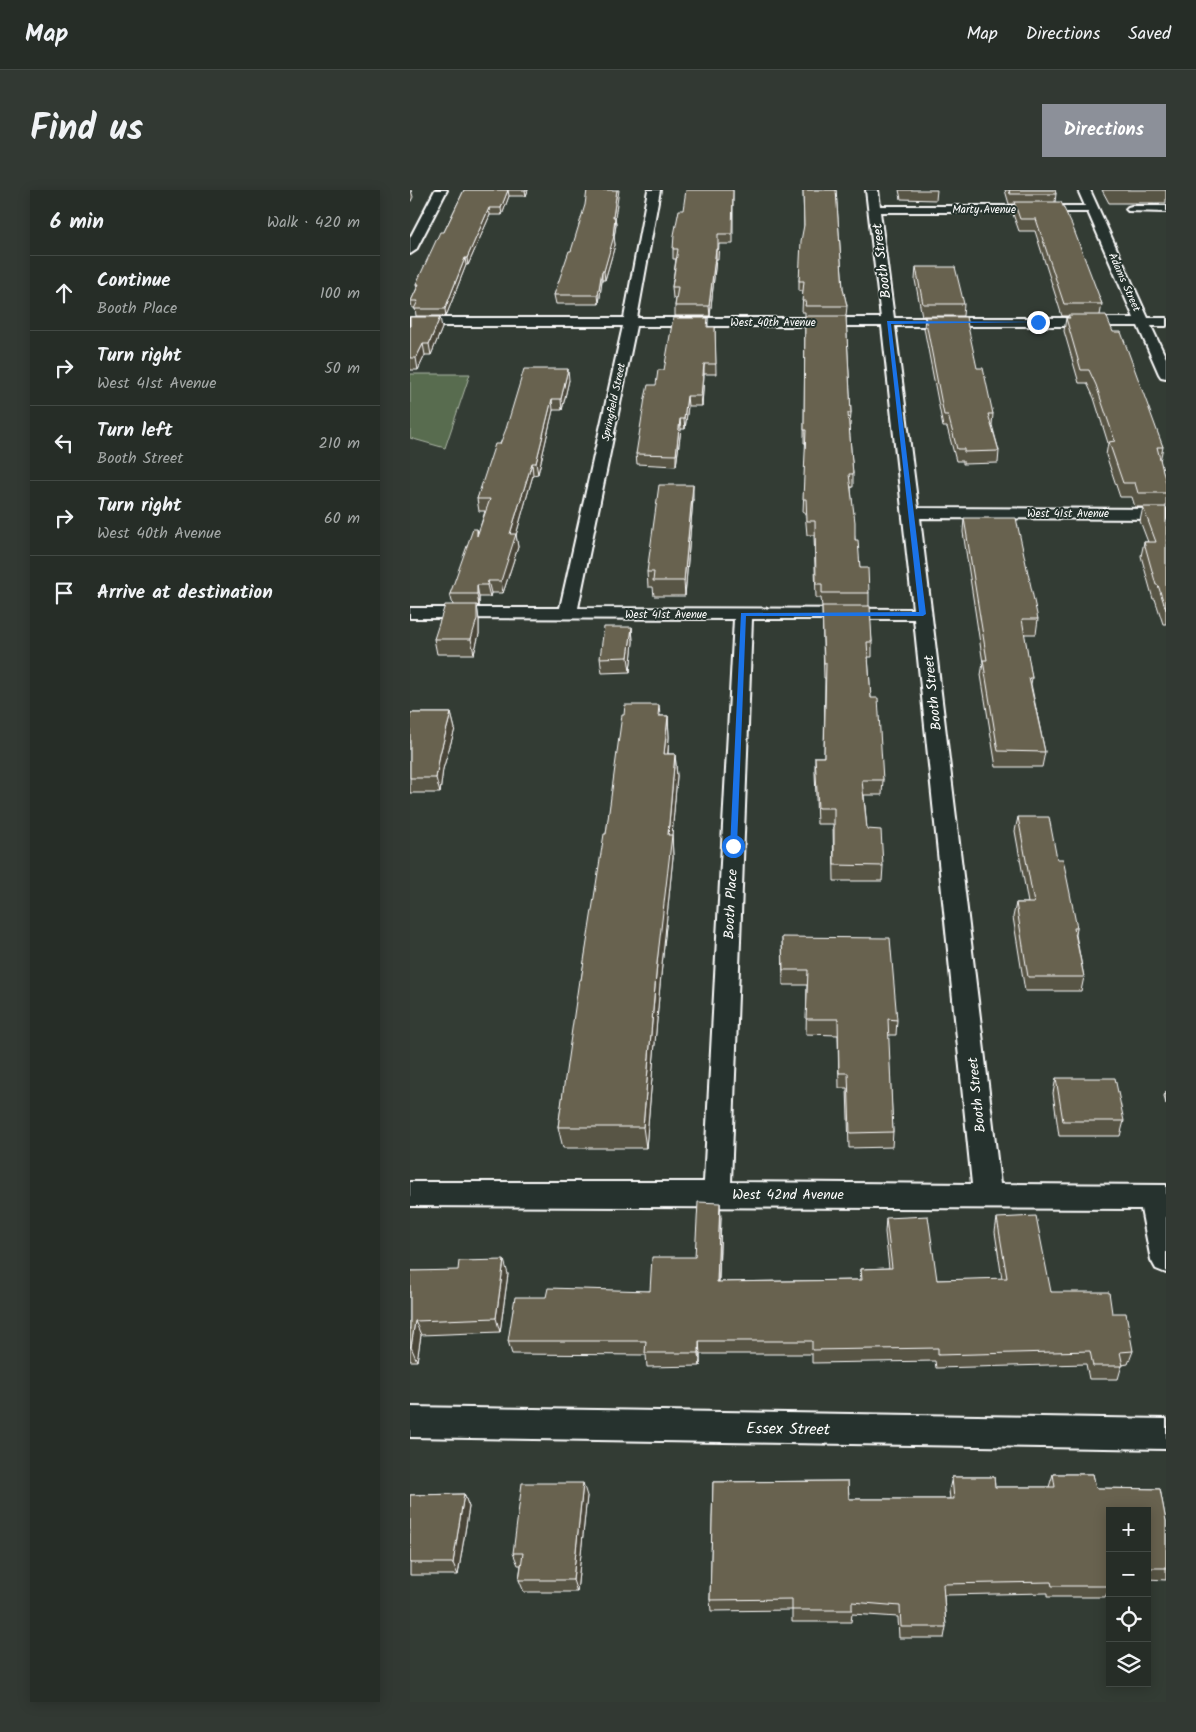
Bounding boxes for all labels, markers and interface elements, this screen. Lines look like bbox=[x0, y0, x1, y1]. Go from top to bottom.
text: Map bbox=[25, 15, 68, 54]
text: Map bbox=[966, 20, 998, 49]
text: Directions bbox=[1026, 20, 1100, 49]
text: Saved bbox=[1128, 20, 1171, 49]
text: Find us bbox=[30, 102, 143, 158]
button: Directions bbox=[1042, 104, 1166, 157]
street label: Marty Avenue bbox=[952, 201, 1016, 219]
text: 6 min bbox=[50, 206, 104, 239]
text: Walk · 420 m bbox=[267, 210, 360, 235]
street label: Booth Street bbox=[866, 221, 898, 300]
street label: Adams Street bbox=[1103, 250, 1145, 316]
text: Continue bbox=[97, 266, 170, 296]
icon: ahead bbox=[50, 279, 78, 307]
text: 100 m bbox=[320, 281, 360, 306]
text: Booth Place bbox=[97, 296, 177, 321]
route end bbox=[1027, 311, 1050, 334]
street label: West 40th Avenue bbox=[730, 314, 816, 332]
text: Turn right bbox=[97, 341, 182, 371]
icon: right bbox=[50, 354, 78, 382]
text: 50 m bbox=[324, 356, 360, 381]
street label: Springfield Street bbox=[597, 361, 631, 443]
text: West 41st Avenue bbox=[97, 371, 217, 396]
text: Turn left bbox=[97, 416, 172, 446]
icon: left bbox=[50, 429, 78, 457]
text: 210 m bbox=[319, 431, 360, 456]
text: Booth Street bbox=[97, 446, 183, 471]
text: Turn right bbox=[97, 491, 182, 521]
icon: right bbox=[50, 504, 78, 532]
street label: West 41st Avenue bbox=[1027, 505, 1109, 523]
text: 60 m bbox=[324, 506, 360, 531]
text: West 40th Avenue bbox=[97, 521, 221, 546]
text: Arrive at destination bbox=[97, 578, 273, 608]
icon: arrive bbox=[50, 579, 78, 607]
street label: West 41st Avenue bbox=[625, 606, 707, 624]
street label: Booth Street bbox=[918, 654, 948, 732]
route start bbox=[722, 835, 745, 858]
street label: Booth Place bbox=[718, 868, 744, 940]
street label: Booth Street bbox=[962, 1056, 992, 1134]
street label: West 42nd Avenue bbox=[732, 1184, 844, 1206]
street label: Essex Street bbox=[746, 1416, 831, 1443]
map controls bbox=[1106, 1507, 1151, 1687]
button: + bbox=[1106, 1507, 1151, 1552]
button: − bbox=[1106, 1552, 1151, 1597]
button: locate bbox=[1106, 1597, 1151, 1642]
button: layers bbox=[1106, 1642, 1151, 1687]

